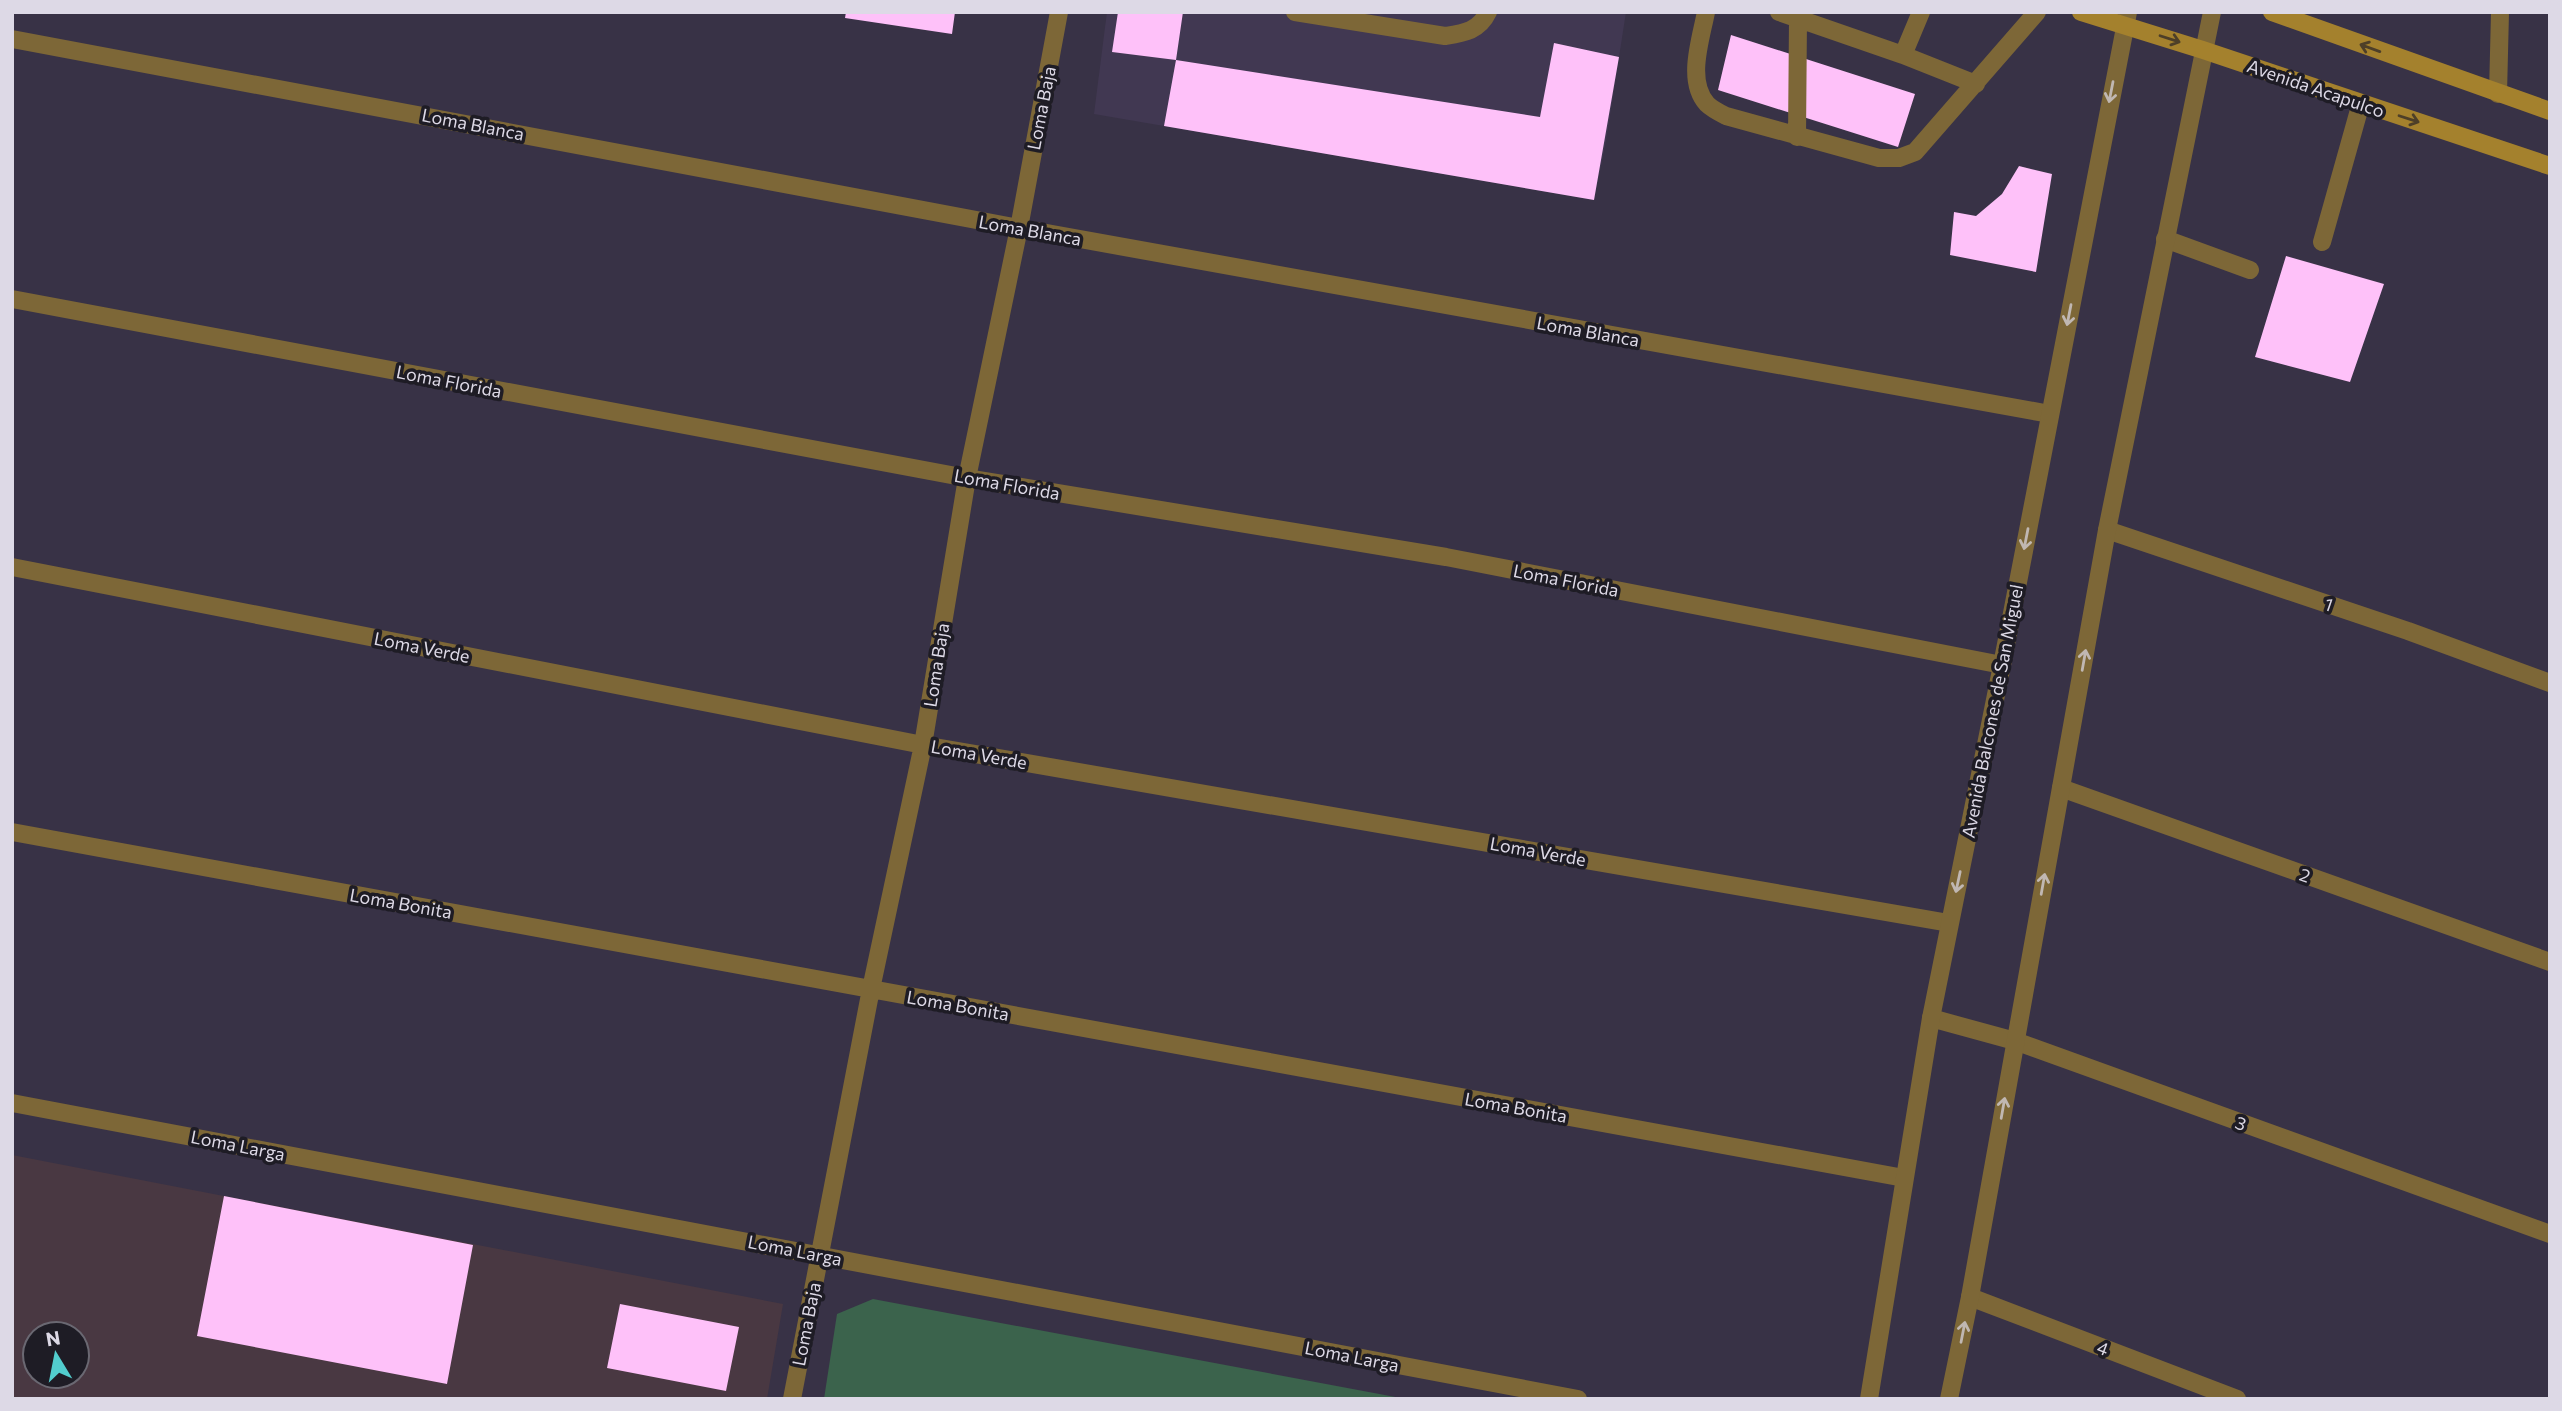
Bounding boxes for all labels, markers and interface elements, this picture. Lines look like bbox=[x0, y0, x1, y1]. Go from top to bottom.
one-way arrow bbox=[2159, 33, 2181, 46]
one-way arrow bbox=[2359, 40, 2381, 53]
street label: Avenida Acapulco bbox=[2245, 54, 2387, 122]
street label: Loma Baja bbox=[1022, 64, 1060, 152]
one-way arrow bbox=[2104, 80, 2118, 103]
street label: Loma Blanca bbox=[420, 103, 526, 145]
one-way arrow bbox=[2397, 114, 2419, 126]
street label: Loma Blanca bbox=[977, 210, 1083, 250]
one-way arrow bbox=[2061, 303, 2075, 326]
street label: Loma Blanca bbox=[1535, 311, 1641, 351]
street label: Loma Florida bbox=[394, 360, 504, 402]
street label: Loma Florida bbox=[952, 464, 1062, 504]
one-way arrow bbox=[2019, 527, 2032, 550]
street label: Loma Florida bbox=[1511, 559, 1621, 601]
street label: Avenida Balcones de San Miguel bbox=[1957, 582, 2027, 840]
street label: 1 bbox=[2322, 592, 2336, 616]
street label: Loma Baja bbox=[919, 621, 953, 709]
street label: Loma Verde bbox=[372, 627, 472, 667]
one-way arrow bbox=[2078, 649, 2091, 672]
street label: Loma Verde bbox=[929, 735, 1029, 773]
street label: Loma Verde bbox=[1488, 832, 1588, 870]
street label: 2 bbox=[2297, 863, 2313, 887]
one-way arrow bbox=[1950, 870, 1964, 893]
one-way arrow bbox=[2037, 873, 2050, 896]
street label: Loma Bonita bbox=[348, 883, 454, 923]
street label: Loma Bonita bbox=[905, 985, 1011, 1025]
street label: Loma Bonita bbox=[1463, 1087, 1569, 1127]
one-way arrow bbox=[1997, 1097, 2010, 1120]
street label: 3 bbox=[2232, 1111, 2250, 1135]
street label: Loma Larga bbox=[189, 1125, 287, 1165]
street label: Loma Larga bbox=[746, 1230, 844, 1270]
street label: Loma Baja bbox=[787, 1280, 825, 1368]
north arrow bbox=[21, 1320, 91, 1390]
one-way arrow bbox=[1956, 1321, 1970, 1344]
text: N bbox=[44, 1325, 62, 1350]
street label: Loma Larga bbox=[1303, 1336, 1401, 1376]
street label: 4 bbox=[2094, 1336, 2112, 1360]

